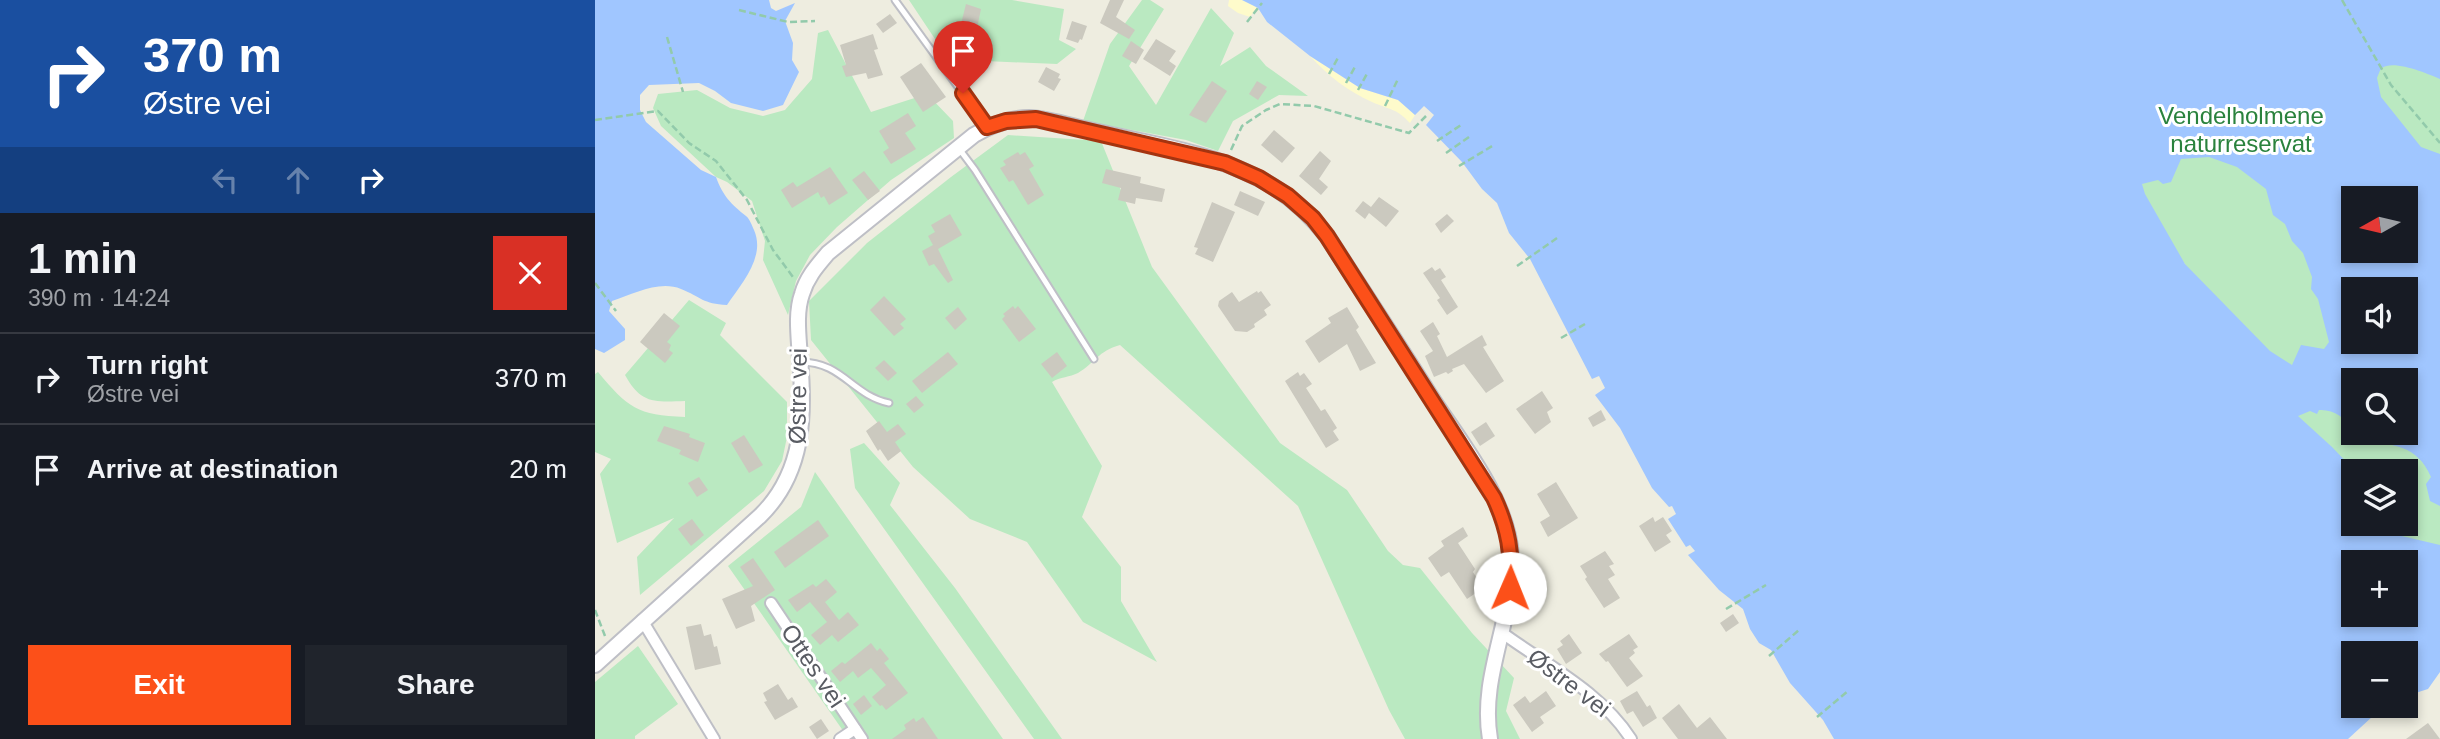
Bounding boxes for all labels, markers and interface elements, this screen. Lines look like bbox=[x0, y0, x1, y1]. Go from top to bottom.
pin bbox=[933, 21, 993, 93]
icon: right bbox=[28, 28, 119, 119]
text: 370 m bbox=[143, 28, 282, 82]
icon: arrive bbox=[944, 32, 982, 70]
text: Østre vei bbox=[143, 85, 271, 121]
park label: Vendelholmene naturreservat bbox=[2158, 102, 2324, 157]
icon: left bbox=[206, 161, 244, 199]
icon: ahead bbox=[279, 161, 317, 199]
icon: right bbox=[352, 161, 390, 199]
north arrow bbox=[2341, 186, 2419, 262]
map controls bbox=[2341, 186, 2418, 718]
text: 1 min bbox=[28, 235, 138, 282]
button: close bbox=[493, 236, 567, 310]
button: sound bbox=[2341, 277, 2418, 354]
text: 390 m · 14:24 bbox=[28, 285, 170, 311]
street label: Østre vei bbox=[783, 348, 812, 444]
text: Turn right bbox=[87, 350, 208, 380]
icon: right bbox=[28, 360, 66, 398]
text: 370 m bbox=[495, 363, 567, 393]
button: search bbox=[2341, 368, 2418, 445]
text: Østre vei bbox=[87, 381, 179, 407]
icon: arrive bbox=[28, 451, 66, 489]
text: Arrive at destination bbox=[87, 454, 338, 484]
text: 20 m bbox=[509, 454, 567, 484]
button: layers bbox=[2341, 459, 2418, 536]
button: + bbox=[2341, 550, 2418, 627]
position arrow bbox=[1473, 551, 1547, 625]
street label: Ottes vei bbox=[776, 619, 851, 713]
button: − bbox=[2341, 641, 2418, 718]
street label: Østre vei bbox=[1523, 643, 1616, 722]
button: Exit bbox=[28, 645, 291, 725]
button: Share bbox=[305, 645, 567, 725]

